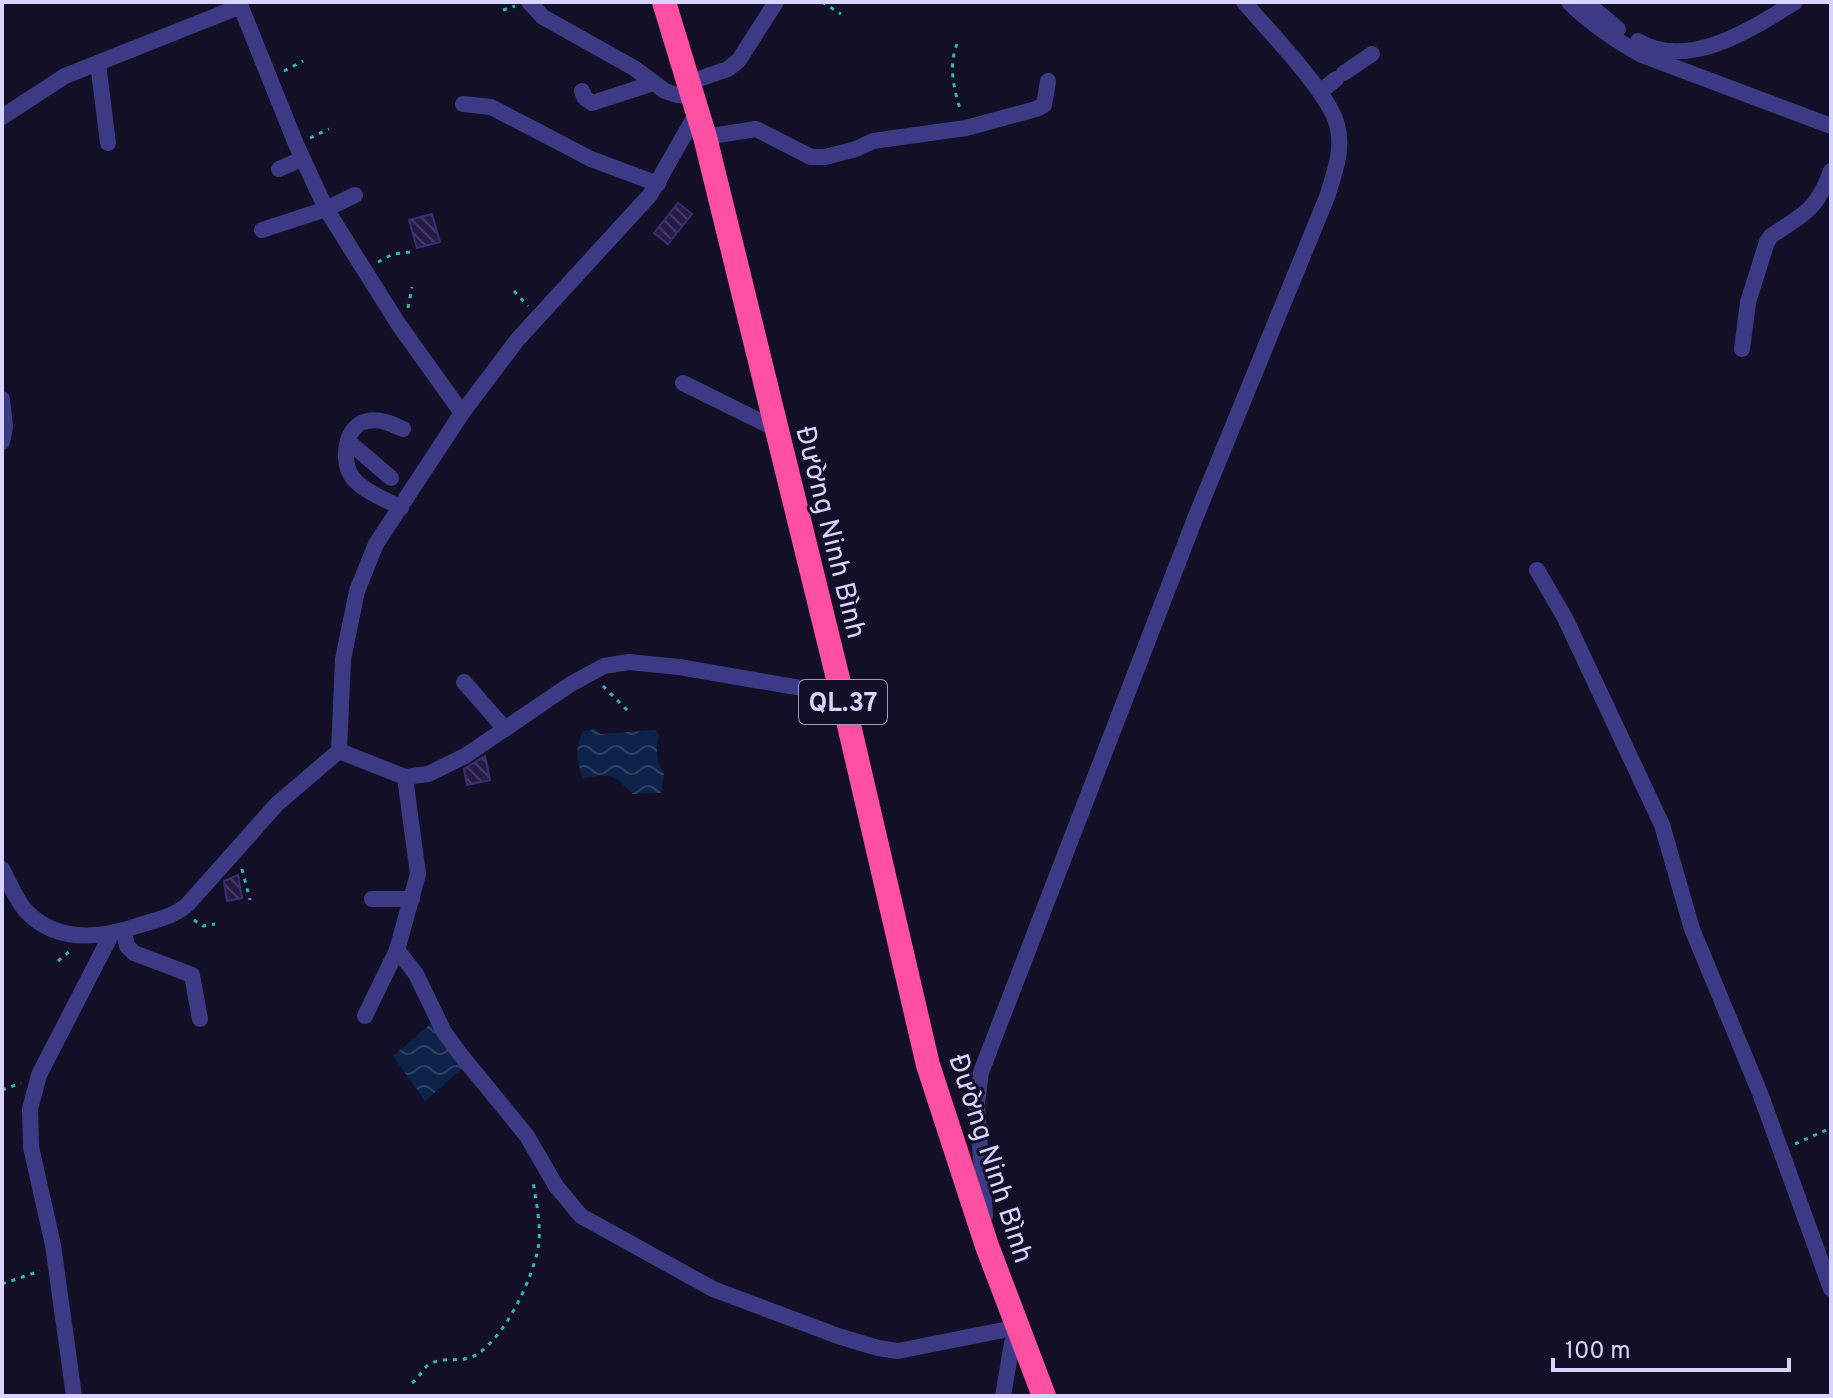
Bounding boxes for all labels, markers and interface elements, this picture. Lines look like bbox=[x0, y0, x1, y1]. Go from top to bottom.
street label: Đường Ninh Bình bbox=[785, 423, 873, 643]
road number: QL.37 bbox=[799, 680, 887, 724]
street label: Đường Ninh Bình bbox=[938, 1050, 1040, 1268]
scale bar bbox=[1553, 1322, 1789, 1372]
text: 100 m bbox=[1565, 1337, 1631, 1367]

